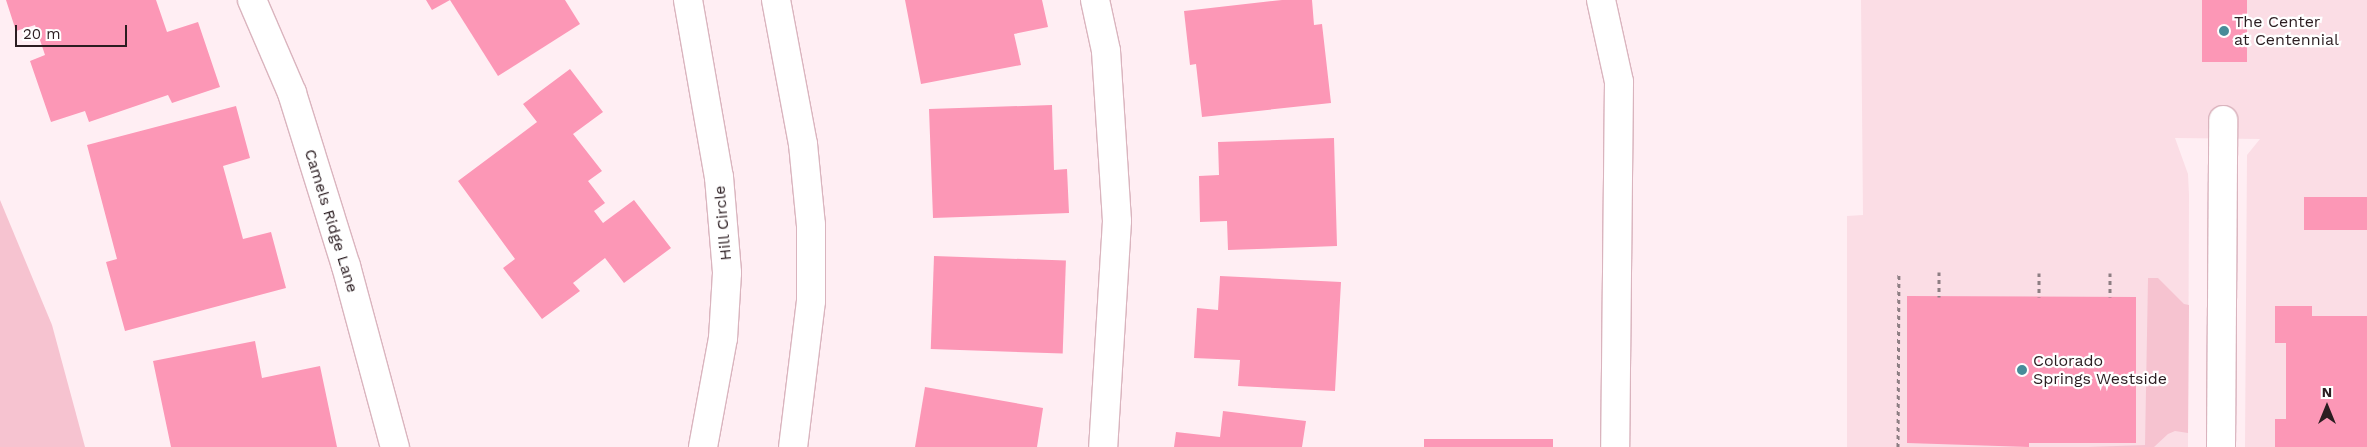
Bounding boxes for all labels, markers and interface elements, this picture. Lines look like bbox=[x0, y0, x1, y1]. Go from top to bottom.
place label: The Center at Centennial bbox=[2234, 12, 2339, 50]
scale bar bbox=[18, 15, 130, 47]
text: 20 m bbox=[23, 25, 61, 43]
marker: The Center at Centennial bbox=[2218, 25, 2230, 37]
street label: Camels Ridge Lane bbox=[300, 147, 362, 295]
street label: Hill Circle bbox=[710, 184, 736, 262]
place label: Colorado Springs Westside bbox=[2033, 351, 2167, 389]
marker: Colorado Springs Westside bbox=[2015, 363, 2029, 377]
north arrow bbox=[2302, 382, 2352, 432]
text: N bbox=[2322, 384, 2332, 400]

